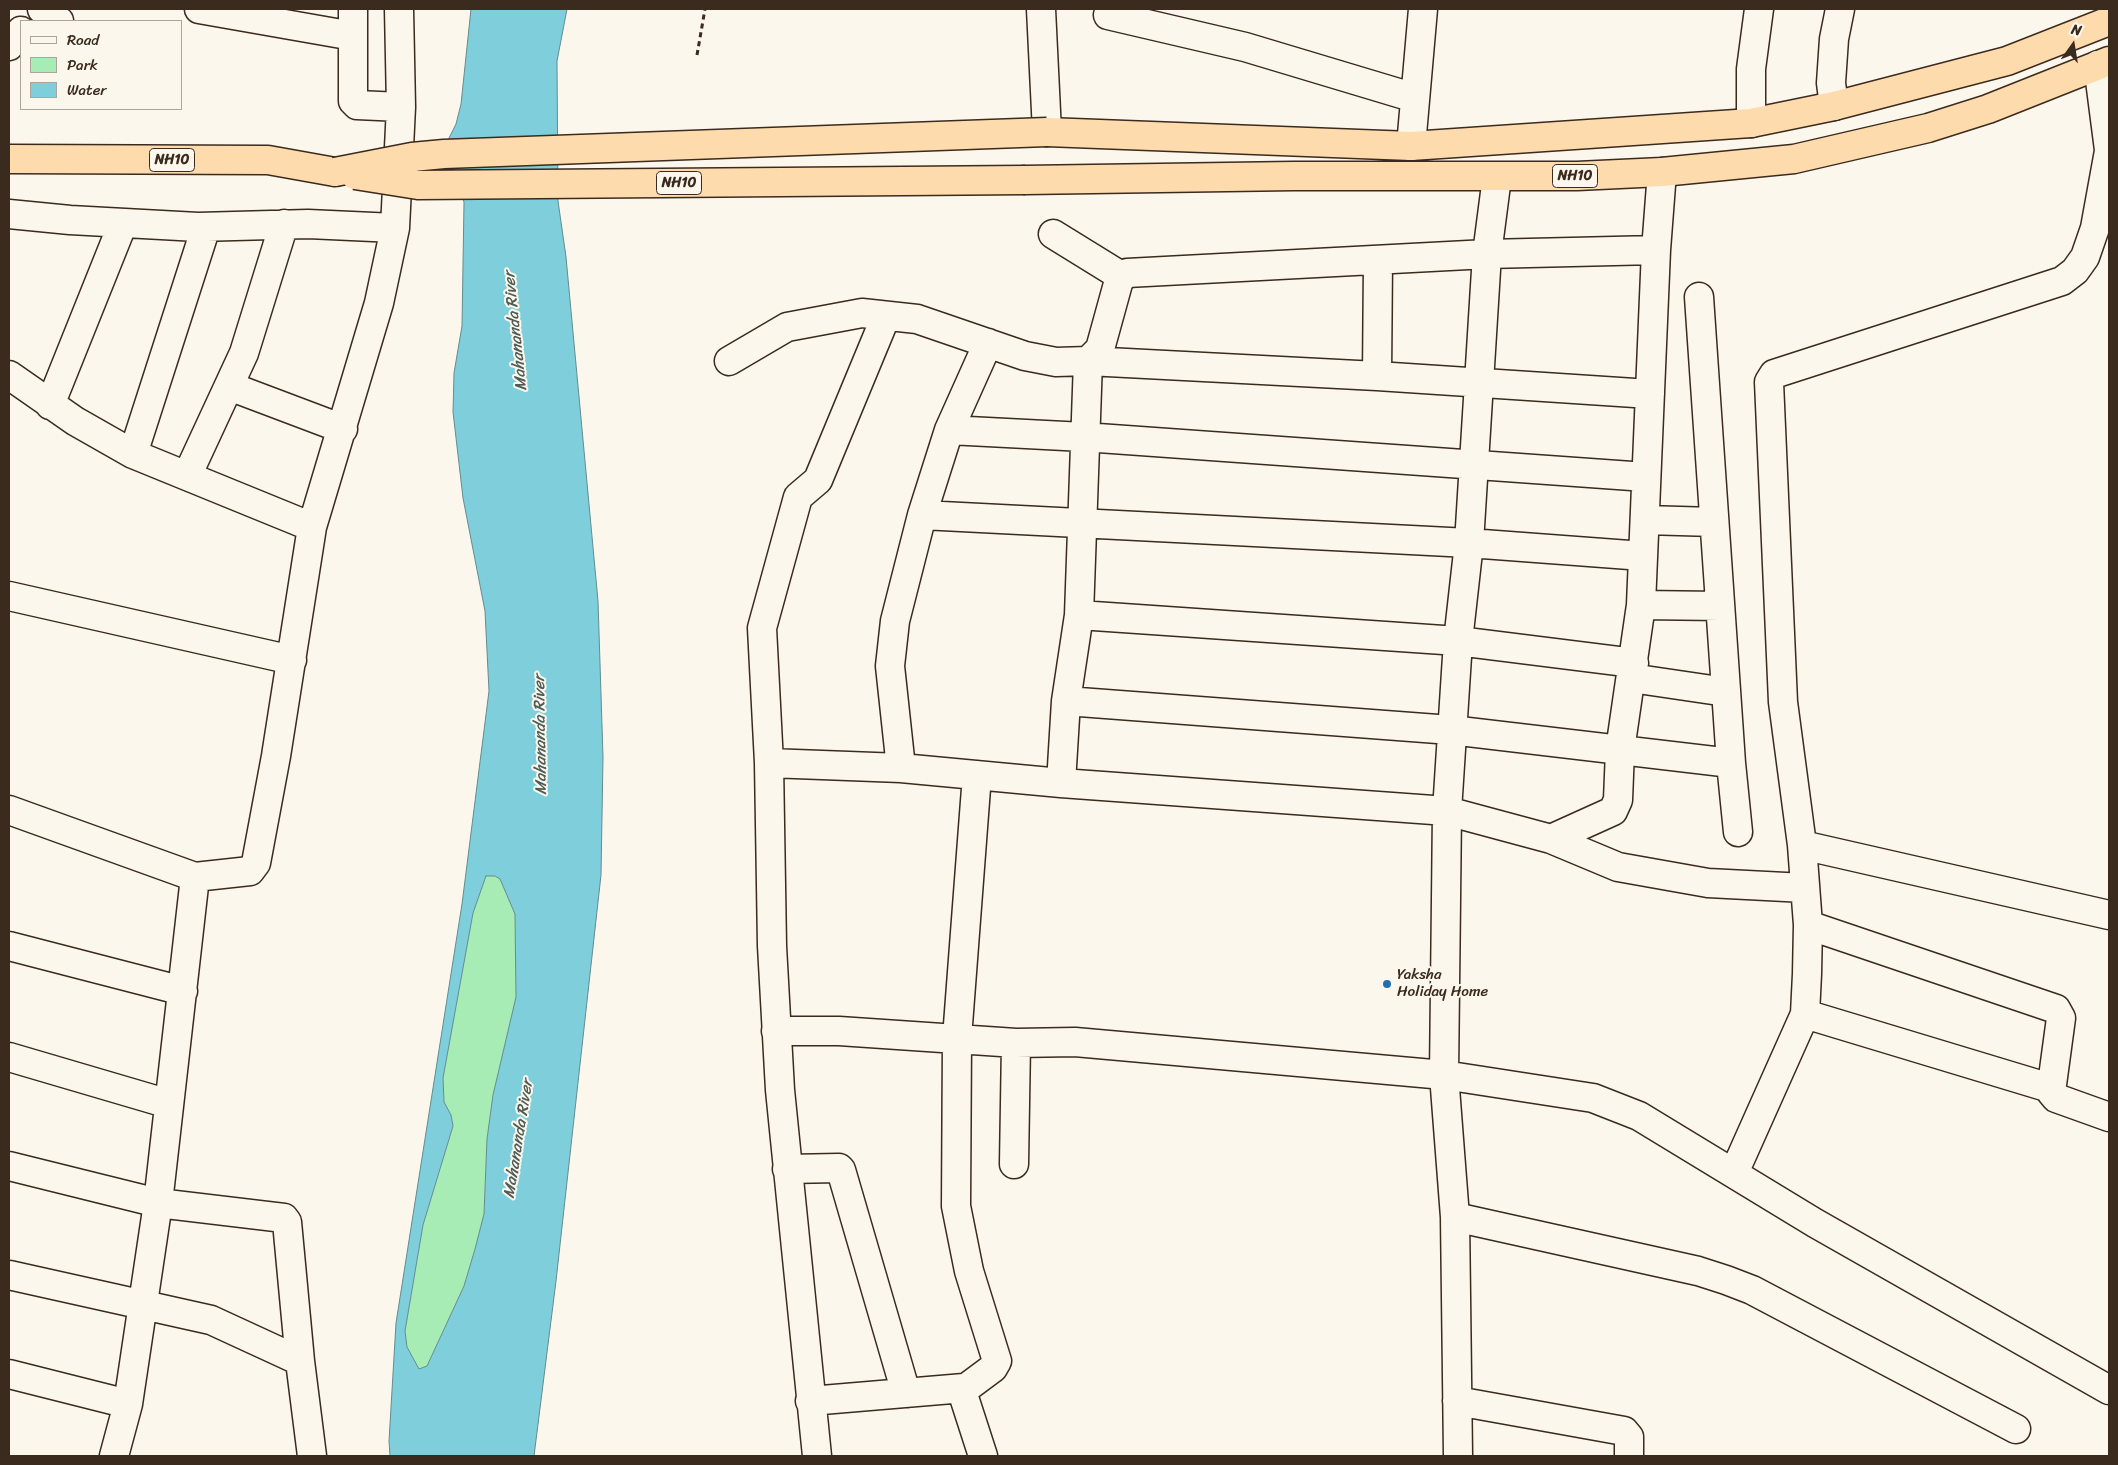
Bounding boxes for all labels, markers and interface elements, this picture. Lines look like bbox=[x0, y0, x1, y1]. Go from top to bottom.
text: N bbox=[2069, 17, 2084, 43]
legend bbox=[20, 20, 182, 110]
north arrow bbox=[2048, 20, 2098, 70]
text: Road bbox=[67, 27, 99, 53]
text: Park bbox=[67, 52, 98, 78]
text: Water bbox=[67, 77, 107, 103]
road number: NH10 bbox=[150, 148, 194, 172]
road number: NH10 bbox=[1552, 165, 1598, 188]
road number: NH10 bbox=[656, 172, 702, 194]
water label: Mahananda River bbox=[500, 270, 532, 392]
water label: Mahananda River bbox=[530, 675, 552, 795]
place label: Yaksha Holiday Home bbox=[1397, 966, 1488, 1001]
marker: Yaksha Holiday Home bbox=[1381, 978, 1393, 990]
water label: Mahananda River bbox=[500, 1078, 538, 1200]

